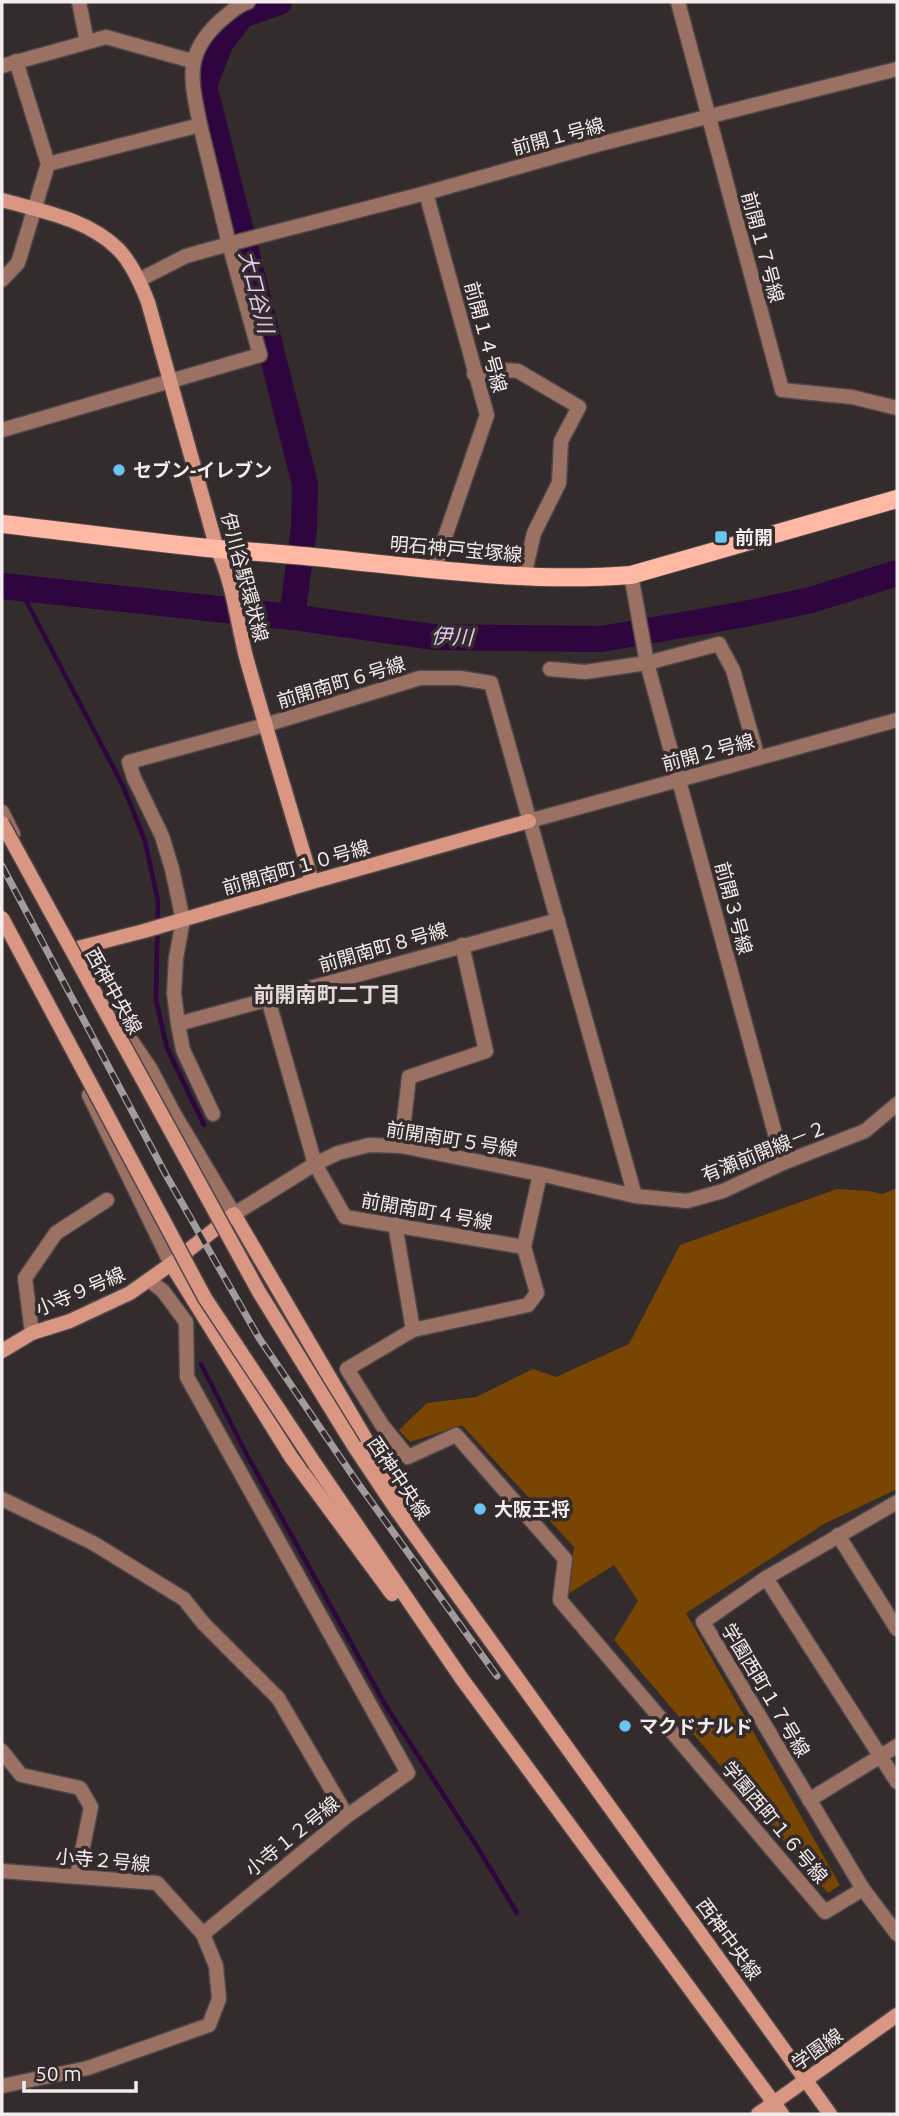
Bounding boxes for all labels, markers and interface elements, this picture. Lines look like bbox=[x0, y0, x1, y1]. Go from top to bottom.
street label: 前開１号線 bbox=[509, 113, 607, 159]
street label: 前開１７号線 bbox=[738, 189, 788, 305]
water label: 大口谷川 bbox=[235, 248, 279, 337]
street label: 前開１４号線 bbox=[461, 279, 511, 395]
place label: セブン-イレブン bbox=[133, 459, 272, 481]
marker: セブン-イレブン bbox=[111, 462, 127, 478]
street label: 伊川谷駅環状線 bbox=[217, 510, 273, 644]
place label: 前開 bbox=[735, 526, 773, 548]
marker: 前開 bbox=[713, 529, 729, 545]
street label: 明石神戸宝塚線 bbox=[389, 532, 523, 566]
water label: 伊川 bbox=[431, 623, 475, 649]
street label: 前開南町６号線 bbox=[274, 652, 408, 712]
street label: 前開２号線 bbox=[659, 729, 757, 775]
street label: 前開南町１０号線 bbox=[220, 835, 372, 899]
street label: 前開３号線 bbox=[711, 859, 757, 957]
street label: 前開南町８号線 bbox=[316, 918, 450, 976]
street label: 西神中央線 bbox=[81, 944, 147, 1038]
district label: 前開南町二丁目 bbox=[254, 982, 401, 1006]
street label: 有瀬前開線－２ bbox=[698, 1116, 830, 1186]
street label: 前開南町５号線 bbox=[385, 1118, 519, 1160]
street label: 前開南町４号線 bbox=[360, 1189, 494, 1233]
street label: 小寺９号線 bbox=[32, 1262, 128, 1320]
street label: 西神中央線 bbox=[363, 1432, 435, 1524]
place label: 大阪王将 bbox=[494, 1498, 570, 1520]
marker: 大阪王将 bbox=[472, 1501, 488, 1517]
street label: 学園西町１７号線 bbox=[717, 1619, 815, 1761]
place label: マクドナルド bbox=[639, 1715, 753, 1737]
marker: マクドナルド bbox=[617, 1718, 633, 1734]
street label: 学園西町１６号線 bbox=[718, 1757, 832, 1887]
street label: 小寺１２号線 bbox=[241, 1792, 343, 1880]
street label: 小寺２号線 bbox=[55, 1845, 151, 1875]
street label: 西神中央線 bbox=[692, 1894, 766, 1984]
street label: 学園線 bbox=[787, 2024, 847, 2074]
scale bar bbox=[24, 2050, 136, 2094]
text: 50 m bbox=[35, 2061, 82, 2085]

